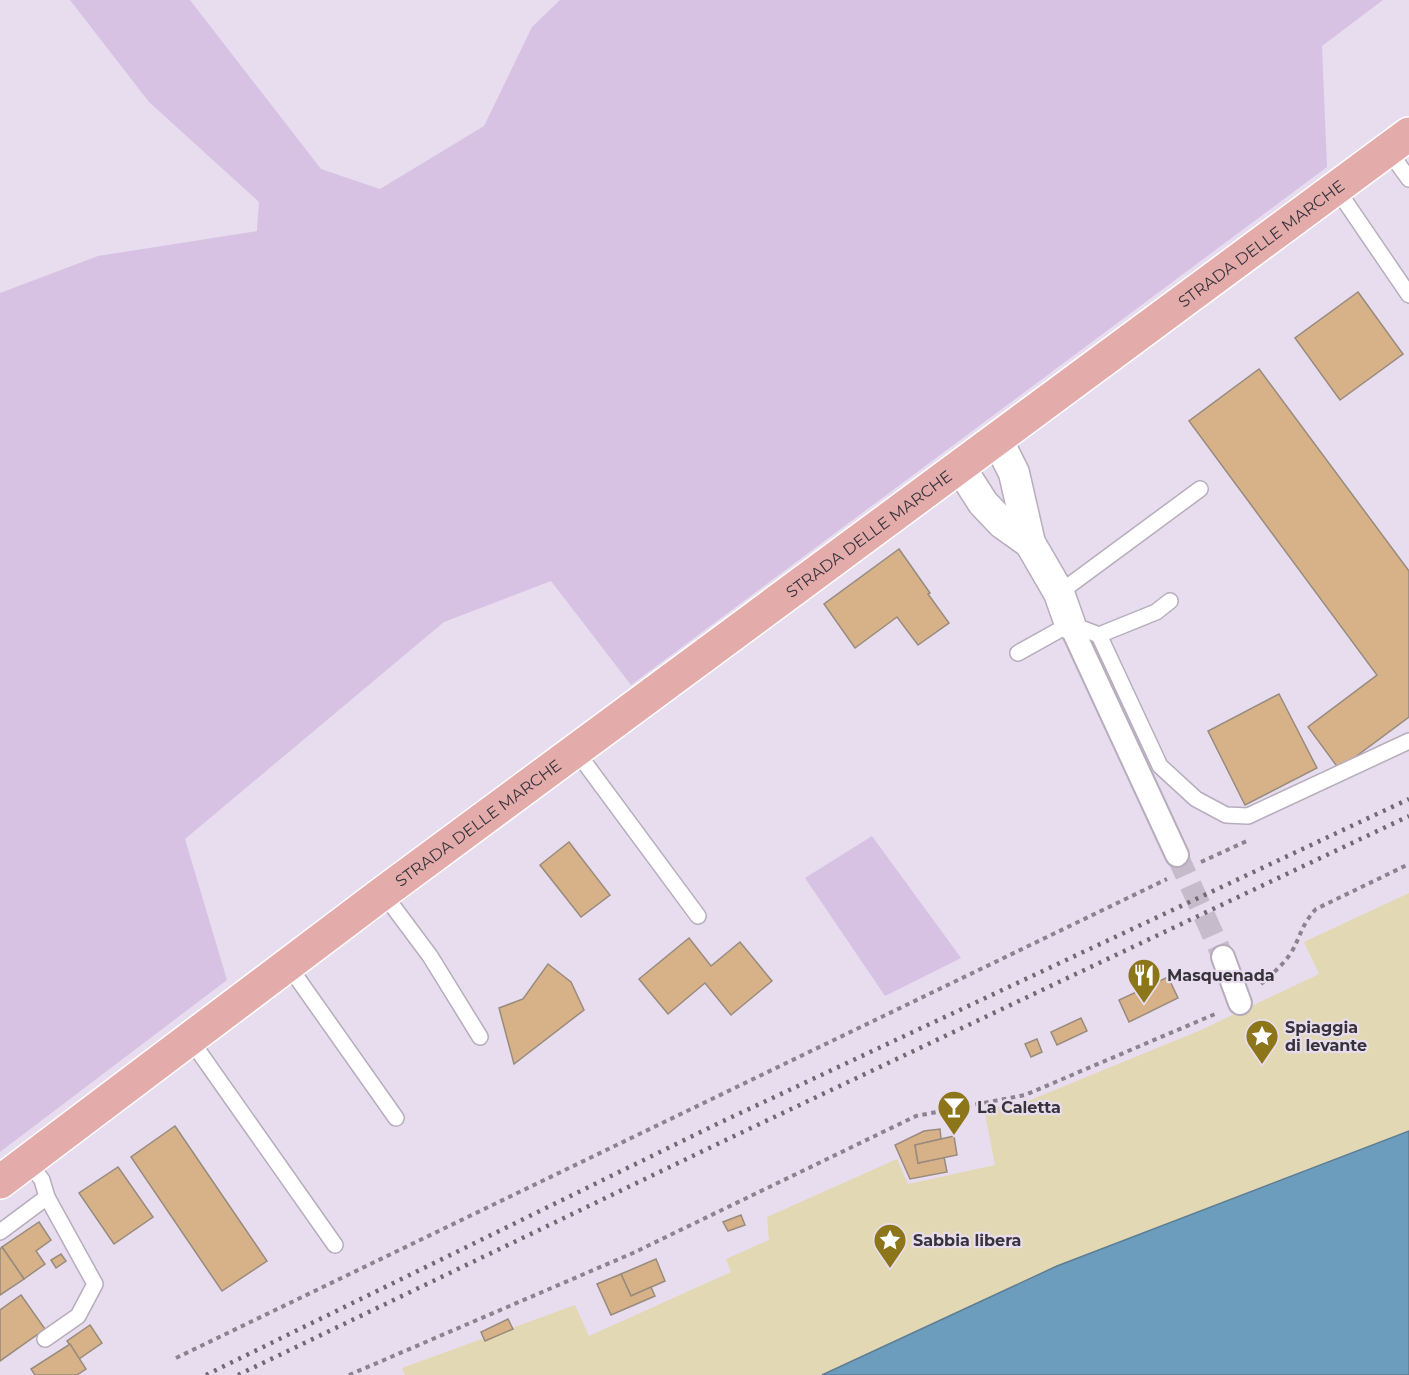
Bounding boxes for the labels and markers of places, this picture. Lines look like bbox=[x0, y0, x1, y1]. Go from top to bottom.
restaurant icon: Masquenada bbox=[1126, 957, 1162, 1004]
place label: Masquenada bbox=[1167, 966, 1275, 985]
place icon: Spiaggia di levante bbox=[1244, 1018, 1280, 1065]
place label: Spiaggia di levante bbox=[1285, 1018, 1367, 1055]
bar icon: La Caletta bbox=[936, 1089, 972, 1136]
place label: La Caletta bbox=[977, 1098, 1061, 1117]
place icon: Sabbia libera bbox=[872, 1222, 908, 1269]
place label: Sabbia libera bbox=[913, 1231, 1021, 1250]

